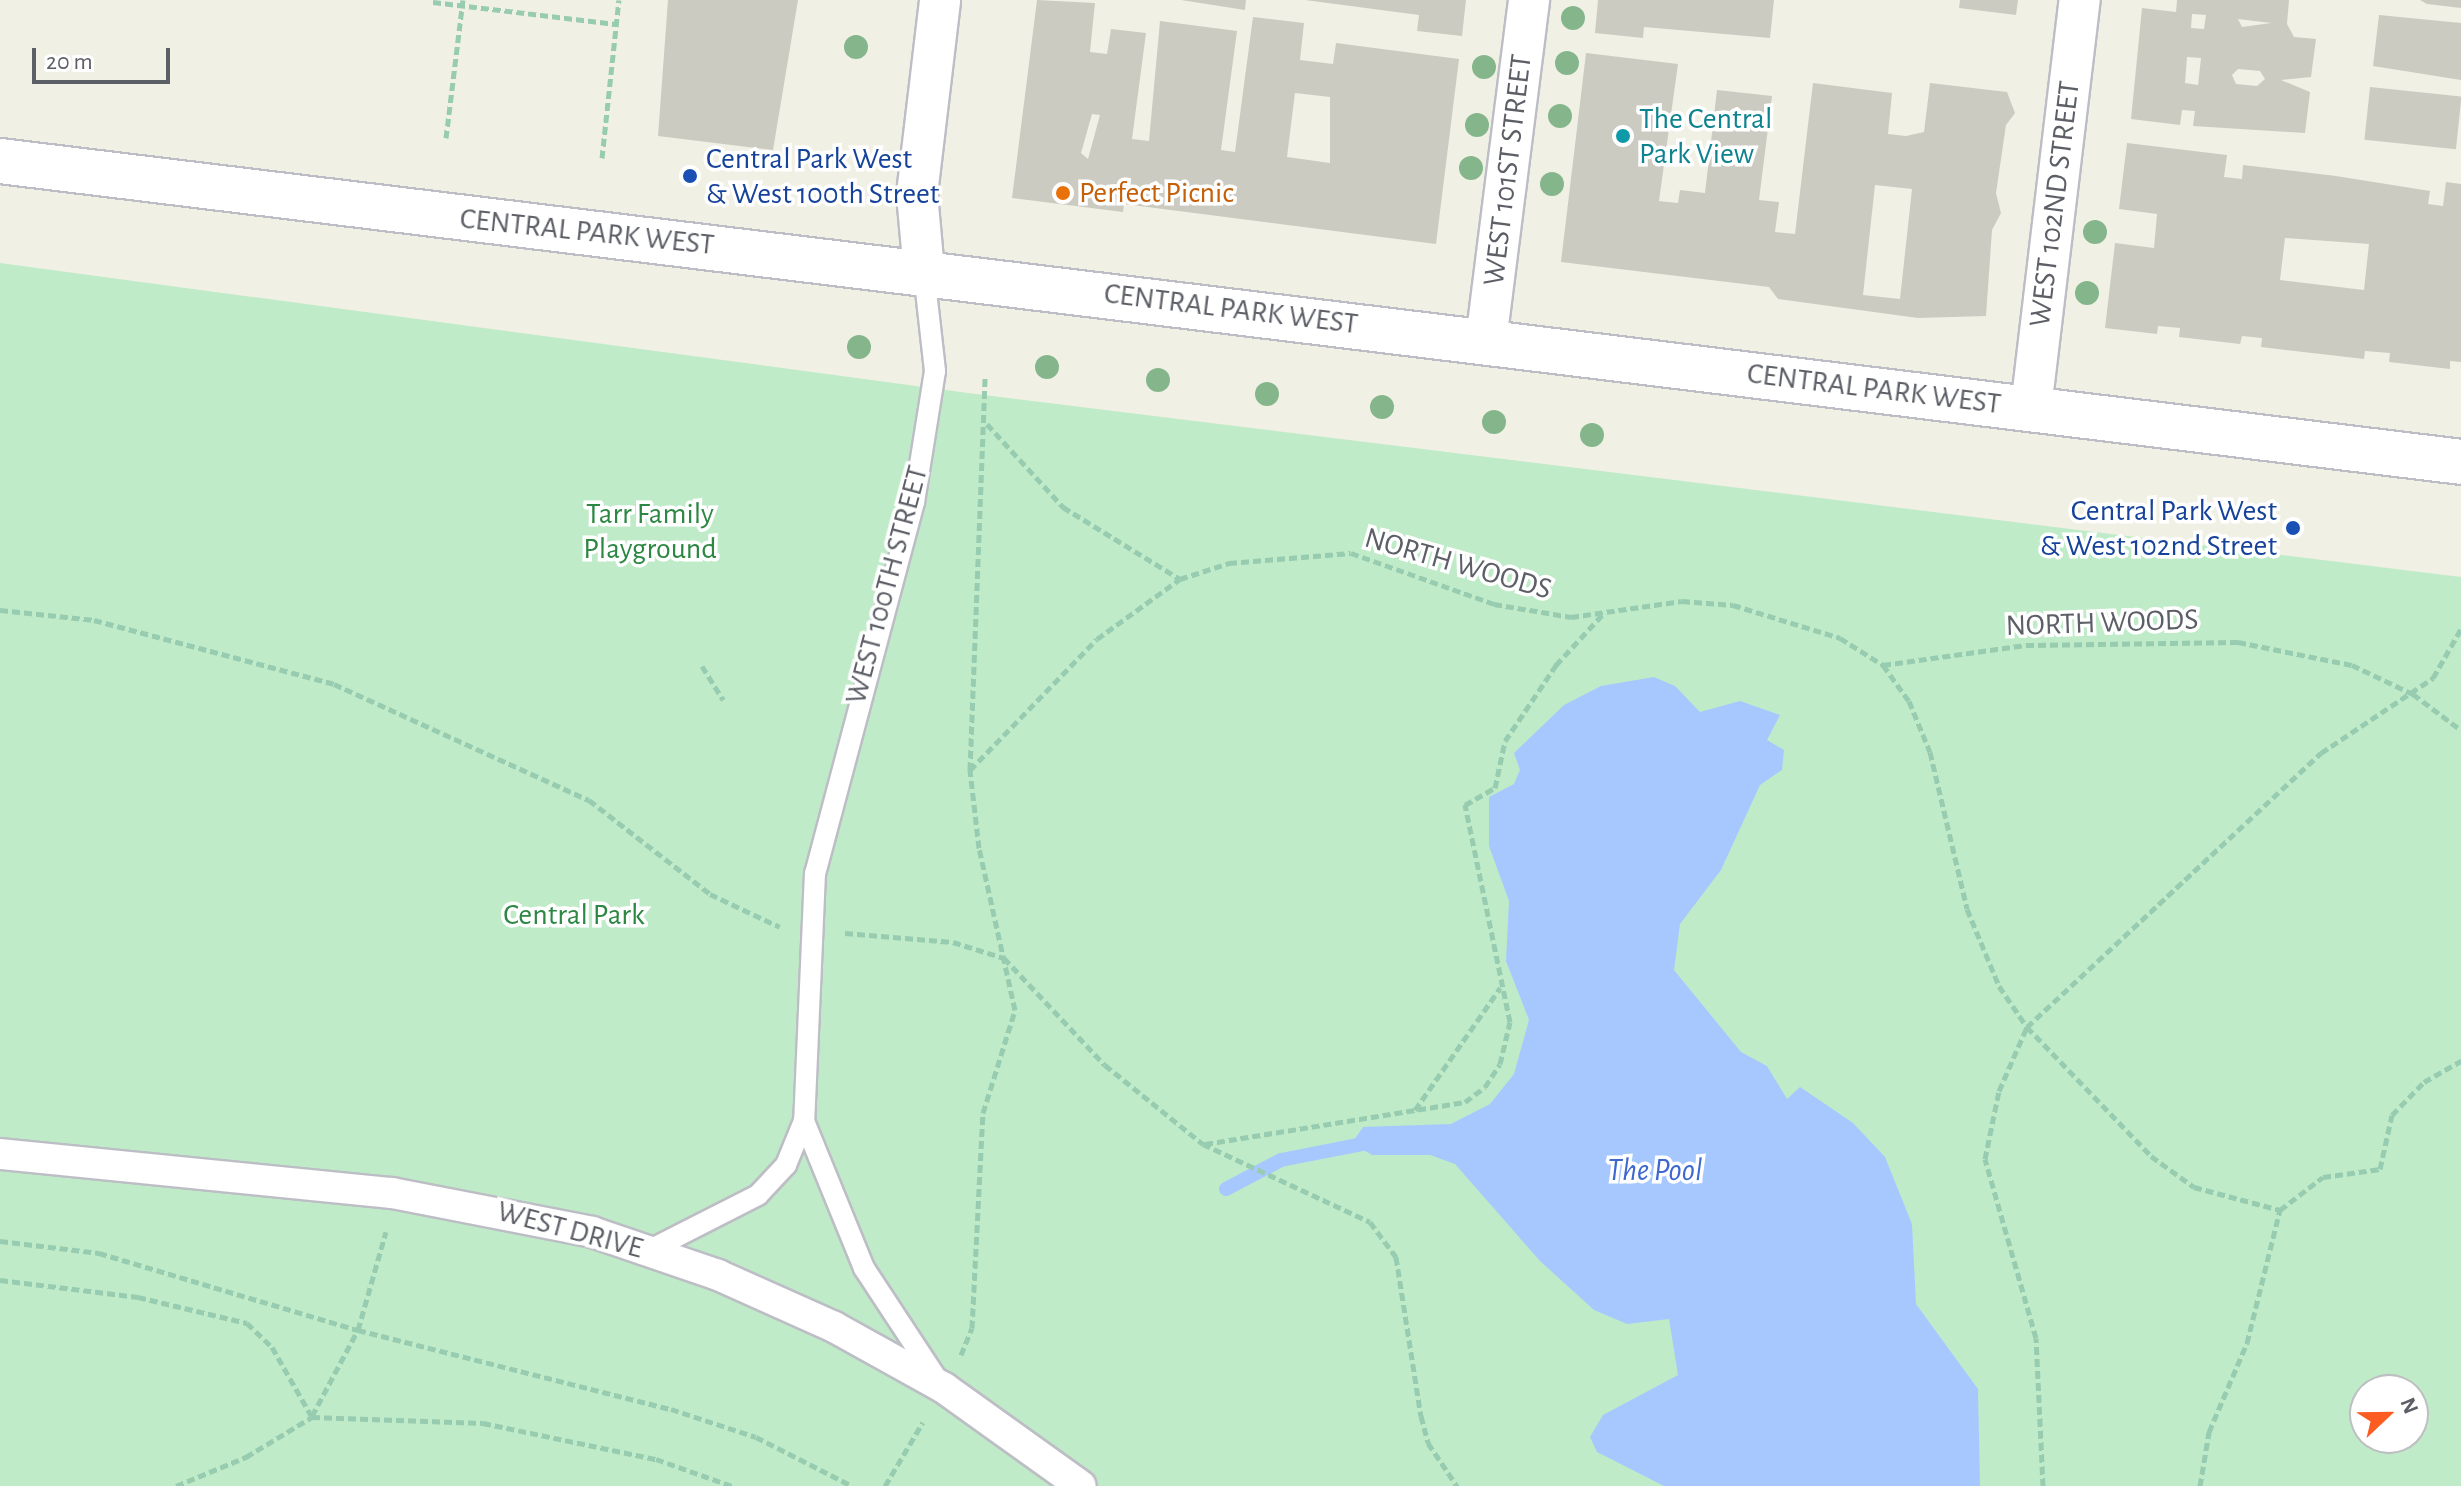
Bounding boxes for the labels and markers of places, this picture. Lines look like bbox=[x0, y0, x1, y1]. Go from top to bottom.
place label: The Central Park View bbox=[1639, 101, 1772, 172]
marker: The Central Park View bbox=[1614, 127, 1632, 145]
place label: Central Park West & West 100th Street bbox=[706, 141, 939, 212]
marker: Central Park West & West 100th Street bbox=[681, 167, 699, 185]
place label: Perfect Picnic bbox=[1079, 175, 1234, 211]
marker: Perfect Picnic bbox=[1054, 184, 1072, 202]
place label: Central Park West & West 102nd Street bbox=[2040, 493, 2277, 564]
marker: Central Park West & West 102nd Street bbox=[2284, 519, 2302, 537]

